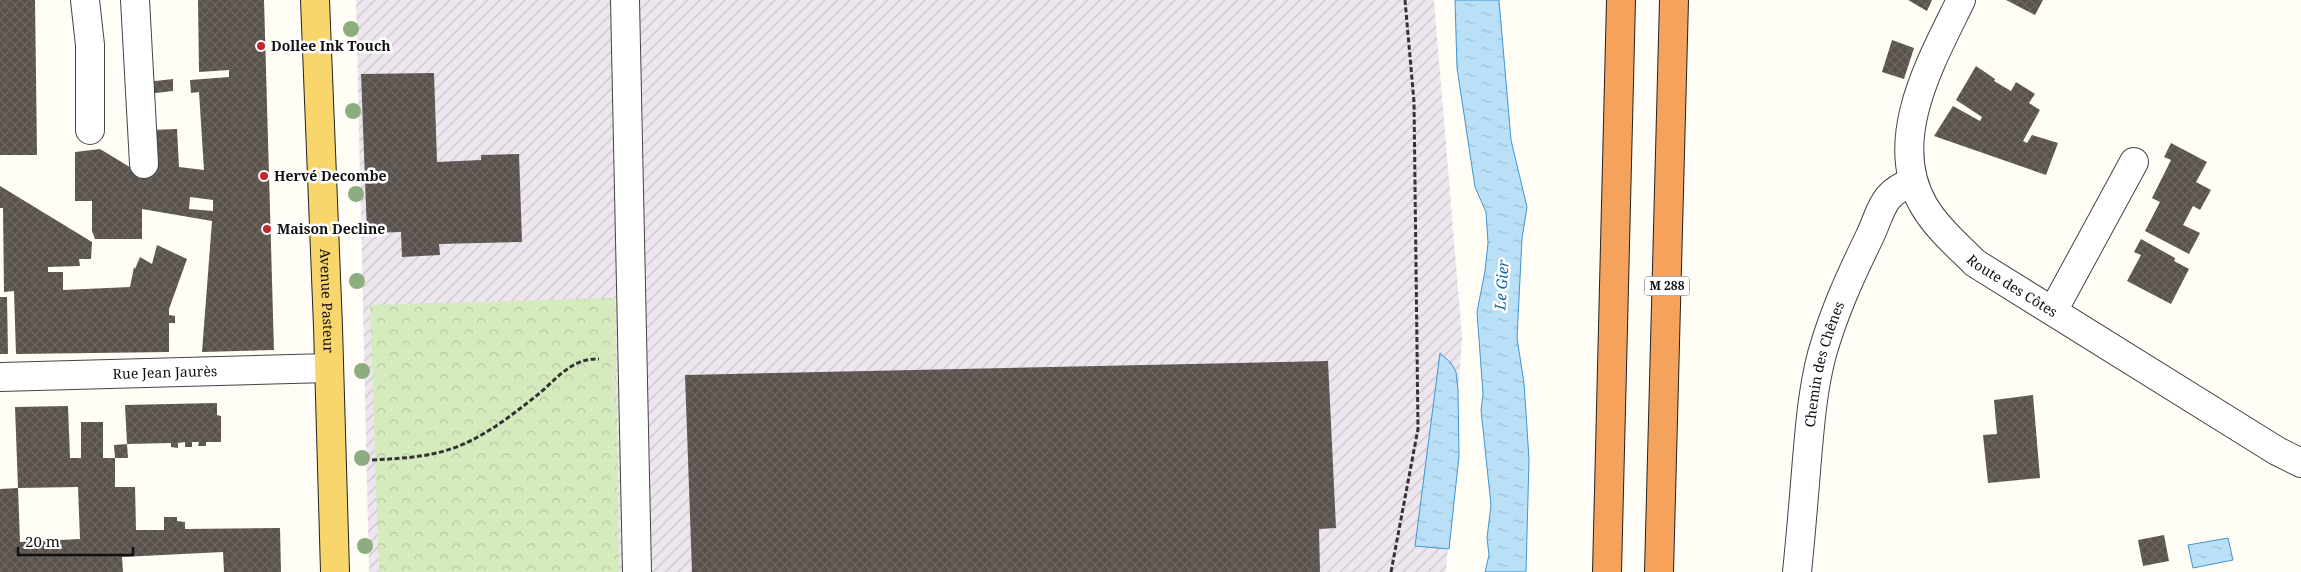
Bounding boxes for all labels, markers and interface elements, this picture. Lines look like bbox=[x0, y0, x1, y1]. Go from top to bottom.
place label: Dollee Ink Touch bbox=[271, 36, 391, 55]
marker: Dollee Ink Touch bbox=[255, 40, 267, 52]
place label: Hervé Decombe bbox=[274, 166, 387, 185]
marker: Hervé Decombe bbox=[258, 170, 270, 182]
place label: Maison Decline bbox=[277, 219, 385, 238]
marker: Maison Decline bbox=[261, 223, 273, 235]
street label: Avenue Pasteur bbox=[316, 248, 339, 354]
street label: Route des Côtes bbox=[1963, 250, 2061, 321]
water label: Le Gier bbox=[1489, 258, 1513, 312]
road number: M 288 bbox=[1644, 276, 1690, 296]
street label: Chemin des Chênes bbox=[1800, 298, 1848, 428]
street label: Rue Jean Jaurès bbox=[112, 361, 217, 383]
scale bar bbox=[18, 524, 132, 556]
text: 20 m bbox=[25, 531, 60, 551]

